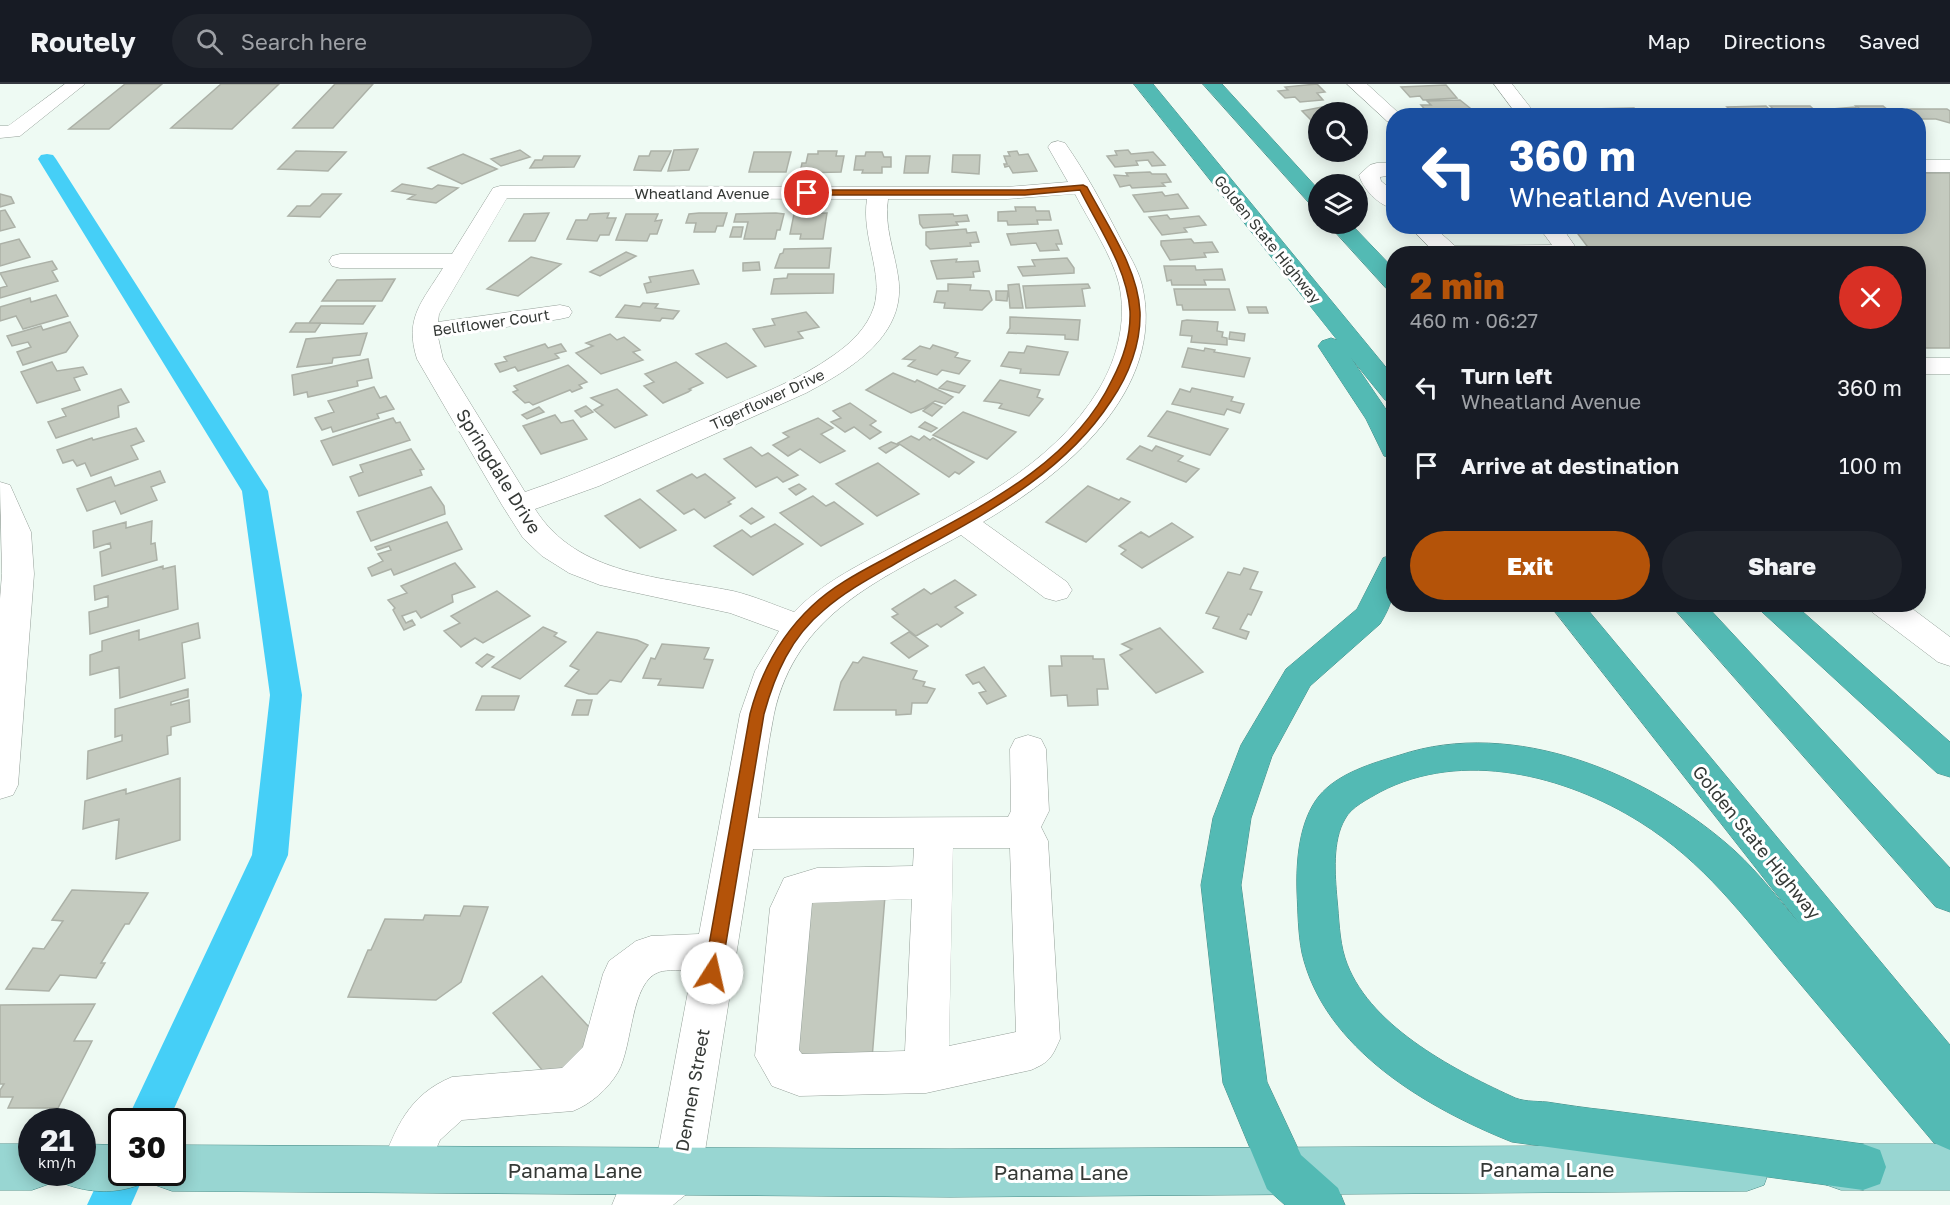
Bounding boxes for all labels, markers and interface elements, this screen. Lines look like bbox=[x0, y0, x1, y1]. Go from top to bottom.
search box bbox=[172, 14, 592, 68]
text: Routely bbox=[30, 25, 136, 58]
icon: search bbox=[193, 25, 226, 58]
text: Search here bbox=[241, 28, 367, 55]
text: Map bbox=[1647, 28, 1690, 54]
text: Directions bbox=[1723, 28, 1826, 54]
text: Saved bbox=[1859, 28, 1920, 54]
map controls bbox=[1308, 102, 1368, 234]
button: search bbox=[1308, 102, 1368, 162]
text: 360 m bbox=[1509, 130, 1636, 180]
icon: left bbox=[1410, 132, 1488, 210]
pin bbox=[781, 167, 832, 218]
street label: Golden State Highway bbox=[1211, 171, 1326, 307]
button: layers bbox=[1308, 174, 1368, 234]
icon: arrive bbox=[790, 176, 823, 209]
text: Wheatland Avenue bbox=[1509, 181, 1752, 213]
street label: Wheatland Avenue bbox=[634, 184, 770, 202]
text: 2 min bbox=[1410, 264, 1505, 307]
button: close bbox=[1839, 266, 1902, 329]
street label: Bellflower Court bbox=[431, 305, 551, 339]
text: 460 m · 06:27 bbox=[1410, 308, 1538, 332]
text: Turn left bbox=[1461, 362, 1552, 389]
street label: Tigerflower Drive bbox=[707, 365, 827, 433]
icon: left bbox=[1410, 371, 1443, 404]
text: 360 m bbox=[1837, 374, 1902, 401]
text: Wheatland Avenue bbox=[1461, 389, 1641, 413]
street label: Springdale Drive bbox=[452, 405, 546, 537]
icon: arrive bbox=[1410, 449, 1443, 482]
text: Arrive at destination bbox=[1461, 452, 1679, 479]
text: 100 m bbox=[1839, 452, 1902, 479]
button: Exit bbox=[1410, 531, 1650, 600]
button: Share bbox=[1662, 531, 1902, 600]
street label: Golden State Highway bbox=[1688, 761, 1826, 923]
position arrow bbox=[680, 941, 744, 1005]
street label: Dennen Street bbox=[670, 1027, 714, 1153]
speed limit sign: 30 bbox=[108, 1108, 186, 1186]
text: 21 bbox=[40, 1122, 74, 1158]
text: km/h bbox=[38, 1153, 76, 1171]
street label: Panama Lane bbox=[1479, 1156, 1615, 1182]
street label: Panama Lane bbox=[507, 1157, 643, 1183]
street label: Panama Lane bbox=[993, 1159, 1129, 1185]

